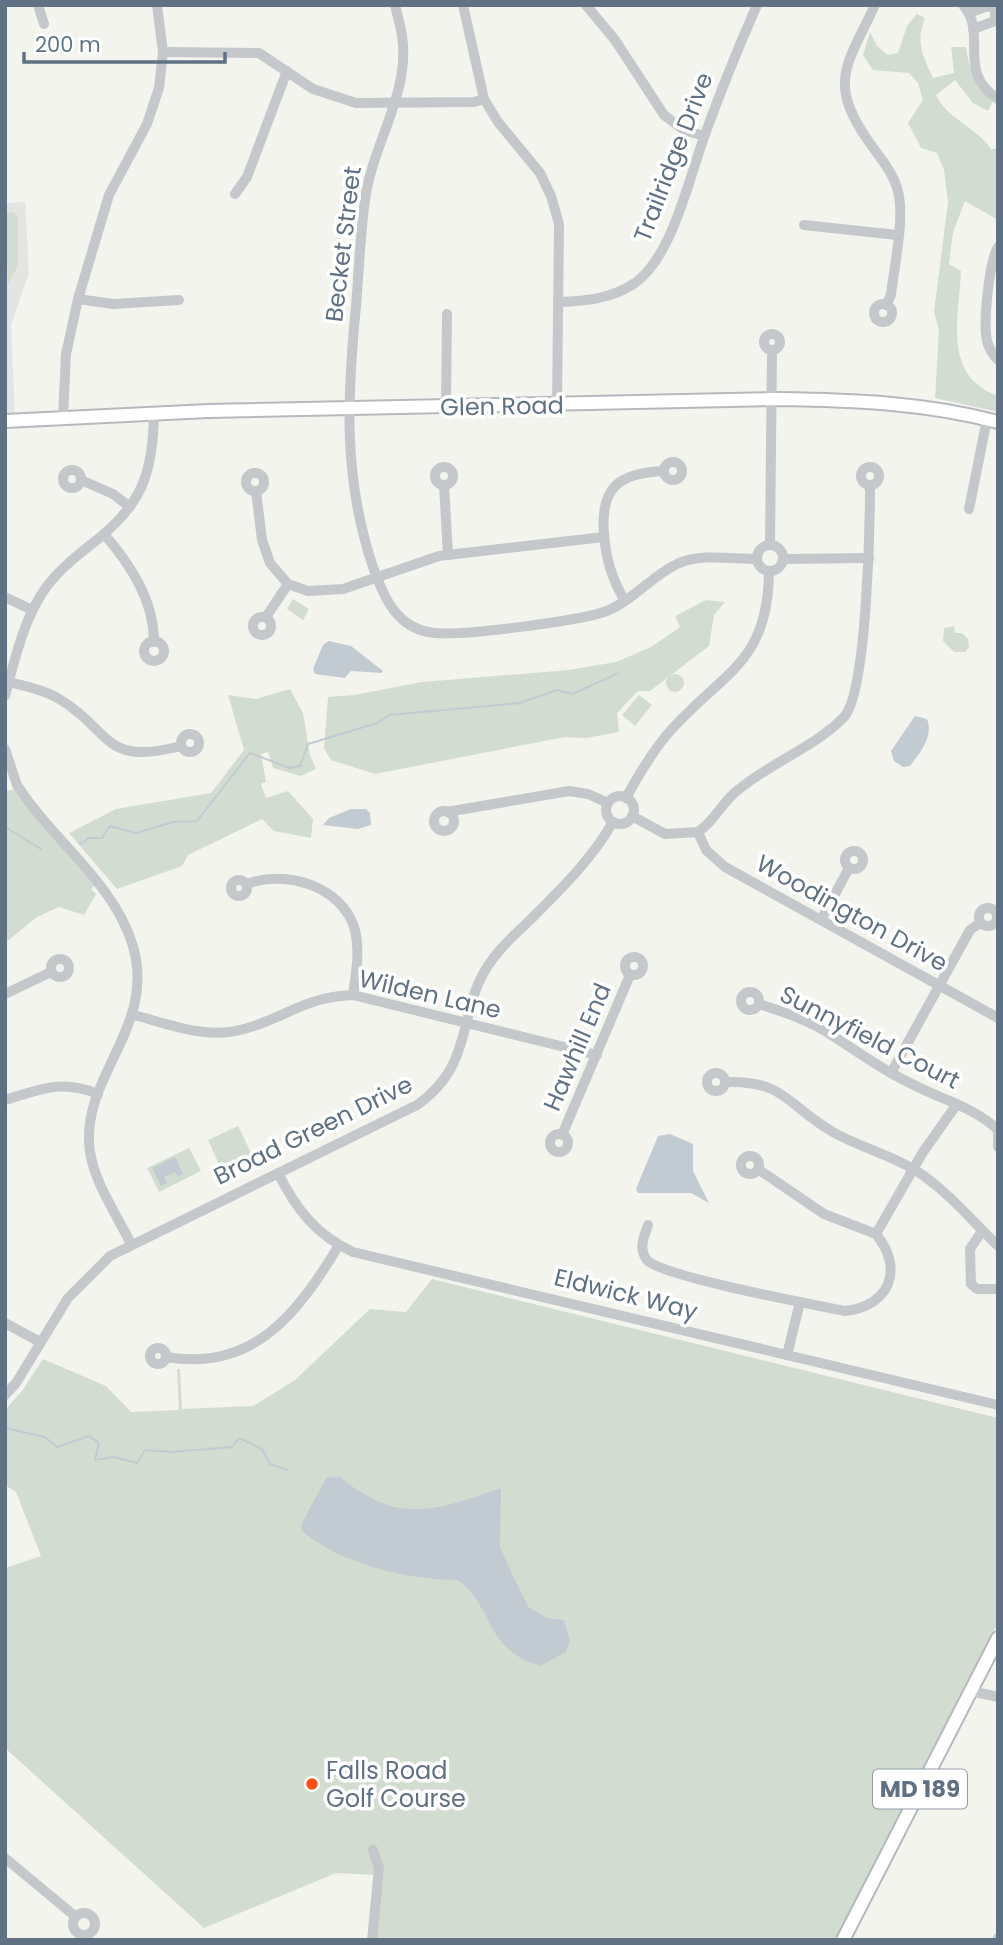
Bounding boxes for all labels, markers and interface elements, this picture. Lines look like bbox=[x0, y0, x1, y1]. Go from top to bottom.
scale bar bbox=[24, 21, 226, 65]
text: 200 m bbox=[35, 30, 101, 59]
street label: Trailridge Drive bbox=[626, 68, 720, 246]
street label: Becket Street bbox=[317, 164, 369, 324]
street label: Glen Road bbox=[440, 388, 564, 424]
street label: Woodington Drive bbox=[750, 847, 954, 979]
street label: Wilden Lane bbox=[356, 962, 504, 1026]
street label: Sunnyfield Court bbox=[774, 977, 966, 1097]
street label: Hawhill End bbox=[535, 978, 619, 1116]
street label: Broad Green Drive bbox=[208, 1068, 418, 1192]
street label: Eldwick Way bbox=[551, 1260, 702, 1328]
place label: Falls Road Golf Course bbox=[326, 1754, 466, 1815]
road number: MD 189 bbox=[873, 1770, 967, 1809]
marker: Falls Road Golf Course bbox=[304, 1776, 320, 1792]

